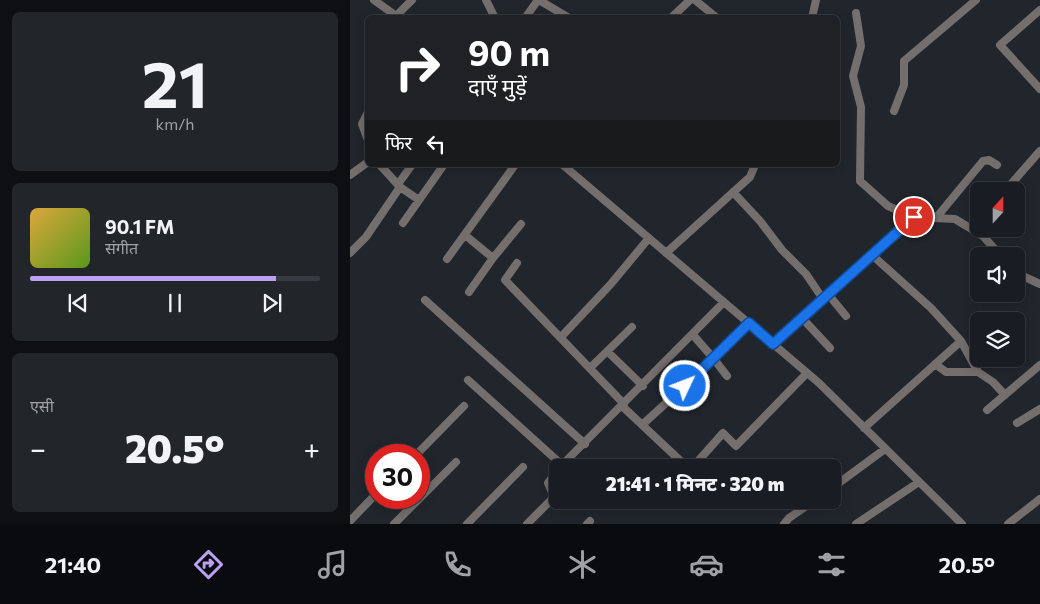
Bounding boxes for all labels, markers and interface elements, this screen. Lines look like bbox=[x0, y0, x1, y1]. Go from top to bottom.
text: 90 m bbox=[468, 30, 550, 73]
icon: right bbox=[385, 35, 450, 100]
text: 21 bbox=[142, 42, 208, 121]
text: दाएँ मुड़ें bbox=[468, 73, 527, 100]
text: km/h bbox=[156, 114, 194, 133]
icon: left bbox=[422, 130, 450, 158]
text: फिर bbox=[385, 131, 412, 154]
north arrow bbox=[970, 182, 1025, 238]
map controls bbox=[970, 182, 1025, 367]
pin bbox=[893, 196, 935, 238]
icon: arrive bbox=[900, 203, 928, 231]
text: 90.1 FM bbox=[105, 215, 174, 238]
text: संगीत bbox=[105, 238, 138, 257]
button: sound bbox=[970, 247, 1025, 302]
icon: previous bbox=[64, 289, 92, 317]
icon: pause bbox=[161, 289, 189, 317]
icon: next bbox=[258, 289, 286, 317]
button: layers bbox=[970, 312, 1025, 367]
position arrow bbox=[658, 359, 710, 411]
text: एसी bbox=[30, 396, 54, 415]
text: 20.5° bbox=[125, 424, 225, 471]
text: − bbox=[30, 431, 46, 465]
text: + bbox=[304, 431, 320, 465]
speed limit sign: 30 bbox=[365, 444, 430, 509]
text: 21:41 · 1 मिनट · 320 m bbox=[606, 472, 784, 495]
icon: directions bbox=[191, 547, 226, 582]
icon: music bbox=[315, 547, 350, 582]
icon: phone bbox=[440, 547, 475, 582]
icon: climate bbox=[565, 547, 600, 582]
icon: car bbox=[689, 547, 724, 582]
icon: filters bbox=[814, 547, 849, 582]
text: 21:40 bbox=[45, 551, 101, 578]
text: 20.5° bbox=[939, 551, 995, 578]

